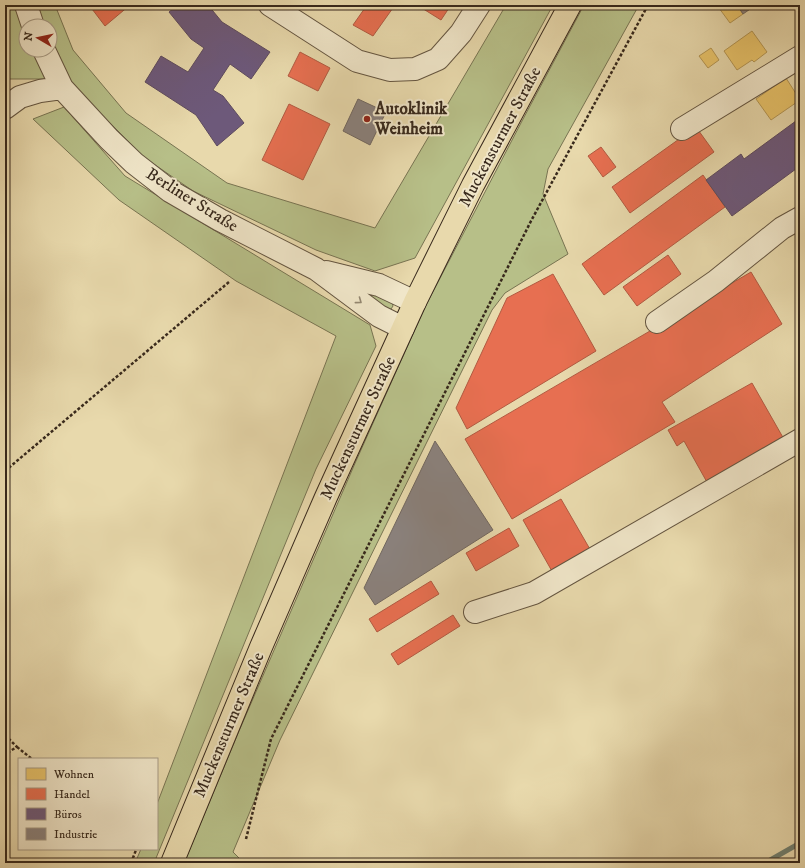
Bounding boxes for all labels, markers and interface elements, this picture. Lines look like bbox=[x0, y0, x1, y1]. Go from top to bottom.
north arrow bbox=[18, 18, 58, 58]
text: N bbox=[21, 31, 37, 42]
street label: Muckensturmer Straße bbox=[454, 63, 546, 211]
place label: Autoklinik Weinheim bbox=[374, 98, 448, 140]
marker: Autoklinik Weinheim bbox=[362, 114, 372, 124]
street label: Berliner Straße bbox=[142, 163, 242, 237]
one-way arrow bbox=[355, 296, 362, 304]
street label: Muckensturmer Straße bbox=[315, 353, 401, 503]
street label: Muckensturmer Straße bbox=[188, 649, 270, 801]
legend bbox=[18, 758, 158, 850]
text: Wohnen bbox=[53, 767, 95, 782]
text: Handel bbox=[54, 787, 90, 802]
text: Büros bbox=[54, 807, 82, 822]
text: Industrie bbox=[54, 827, 97, 842]

